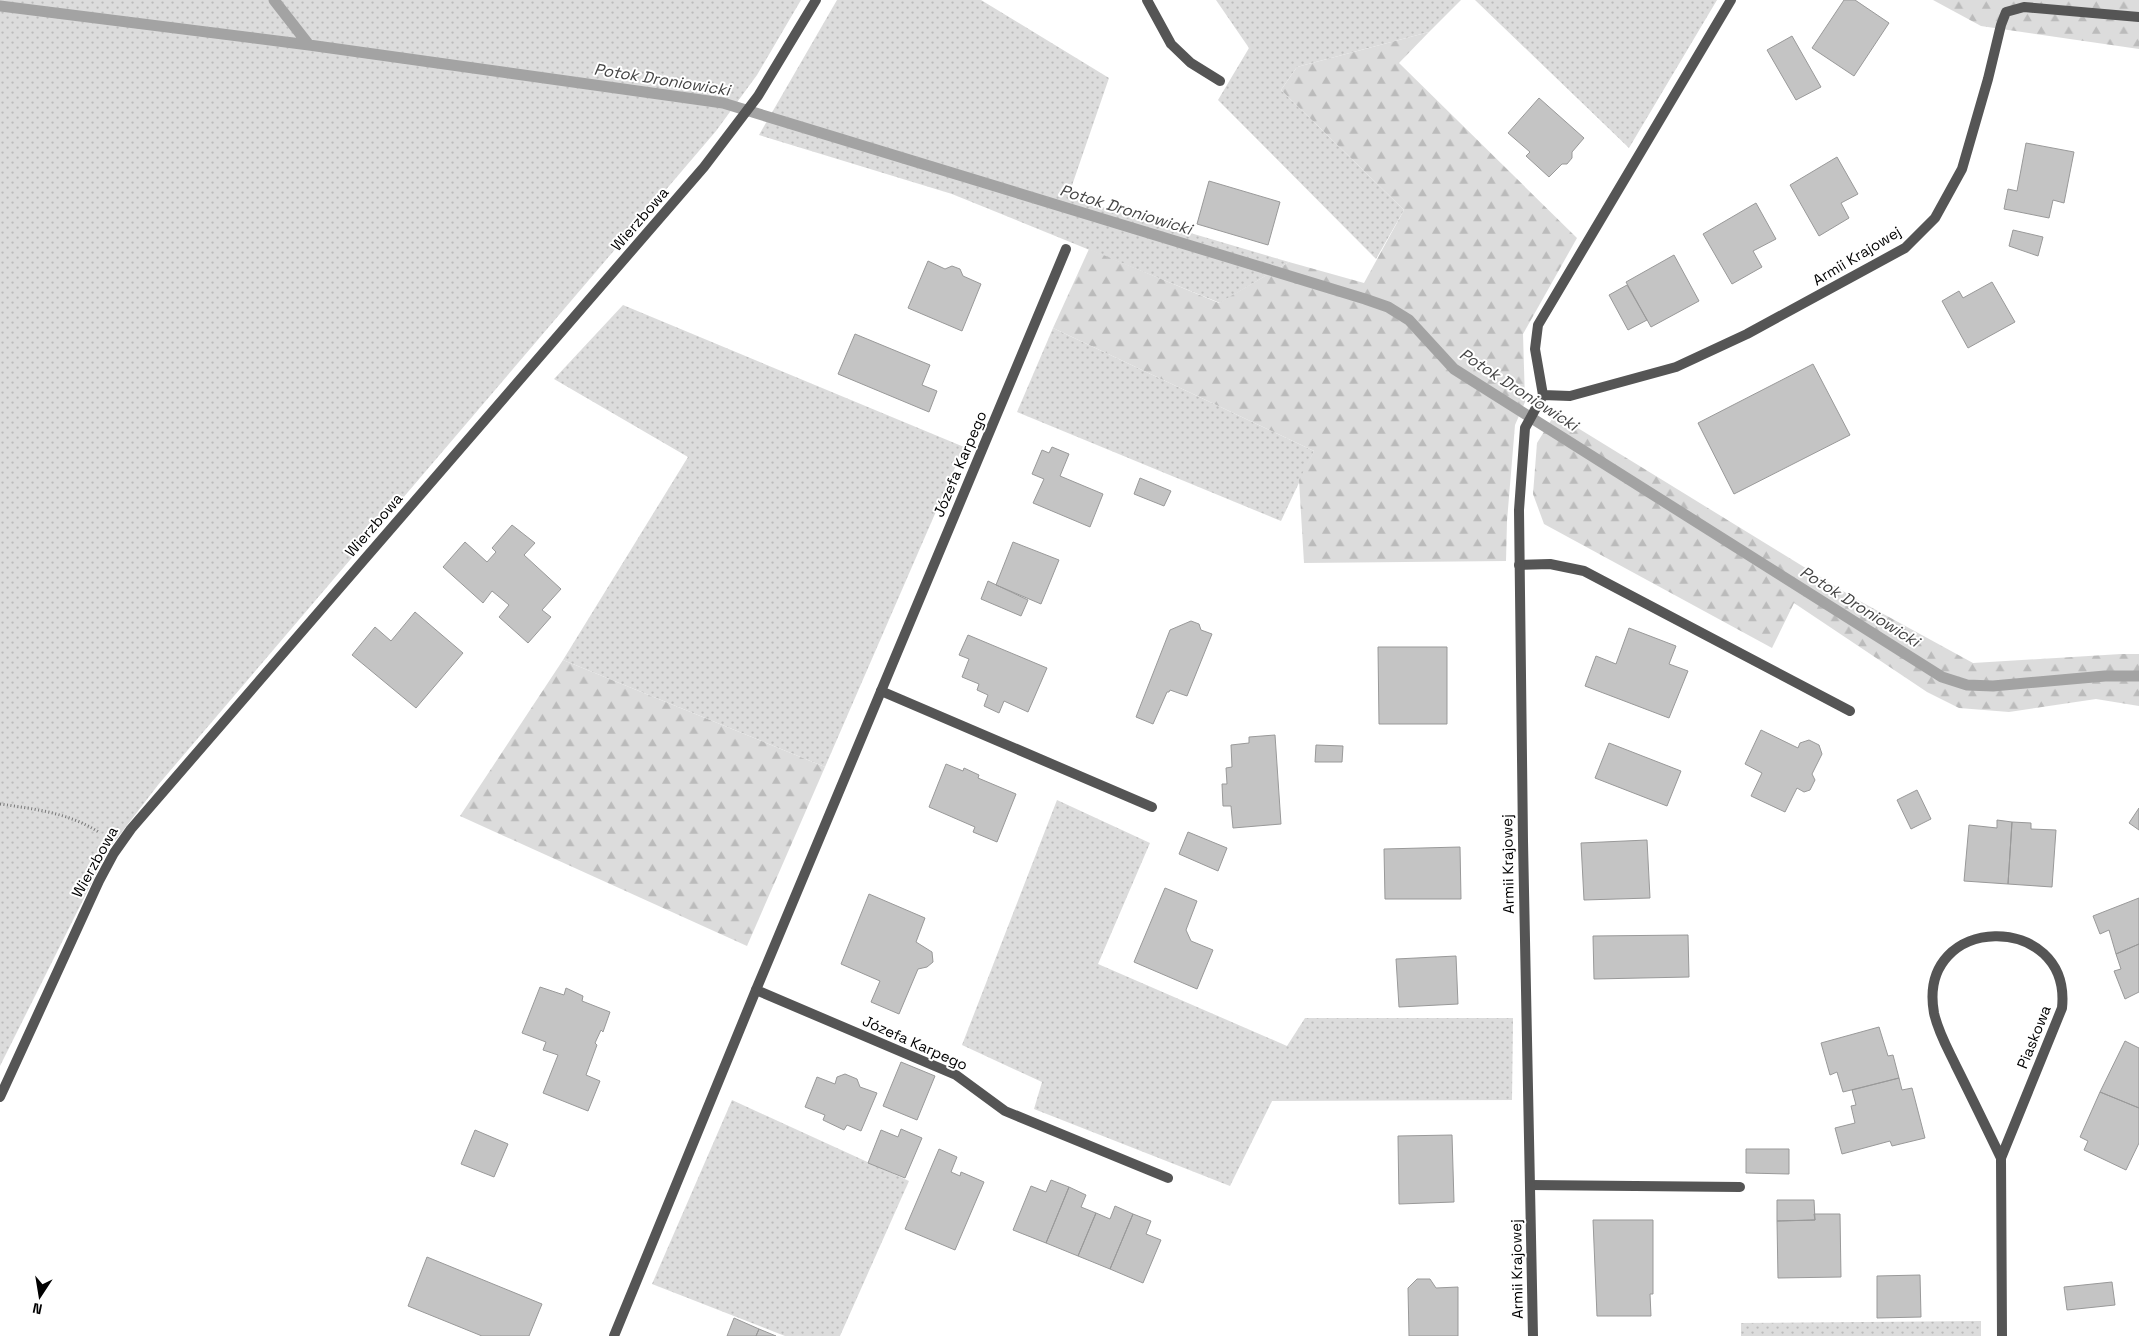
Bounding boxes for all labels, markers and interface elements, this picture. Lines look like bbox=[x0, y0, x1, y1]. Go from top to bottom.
water label: Potok Droniowicki bbox=[593, 58, 733, 101]
water label: Potok Droniowicki bbox=[1057, 179, 1196, 240]
street label: Wierzbowa bbox=[607, 183, 673, 255]
street label: Armii Krajowej bbox=[1809, 222, 1904, 289]
water label: Potok Droniowicki bbox=[1455, 343, 1584, 437]
street label: Józefa Karpego bbox=[929, 408, 990, 520]
street label: Wierzbowa bbox=[341, 489, 407, 561]
water label: Potok Droniowicki bbox=[1796, 561, 1925, 653]
street label: Armii Krajowej bbox=[1497, 814, 1518, 914]
street label: Wierzbowa bbox=[67, 823, 122, 901]
street label: Piaskowa bbox=[2012, 1002, 2055, 1071]
street label: Józefa Karpego bbox=[860, 1011, 971, 1074]
street label: Armii Krajowej bbox=[1506, 1219, 1527, 1319]
north arrow bbox=[15, 1271, 65, 1321]
text: N bbox=[31, 1299, 44, 1318]

